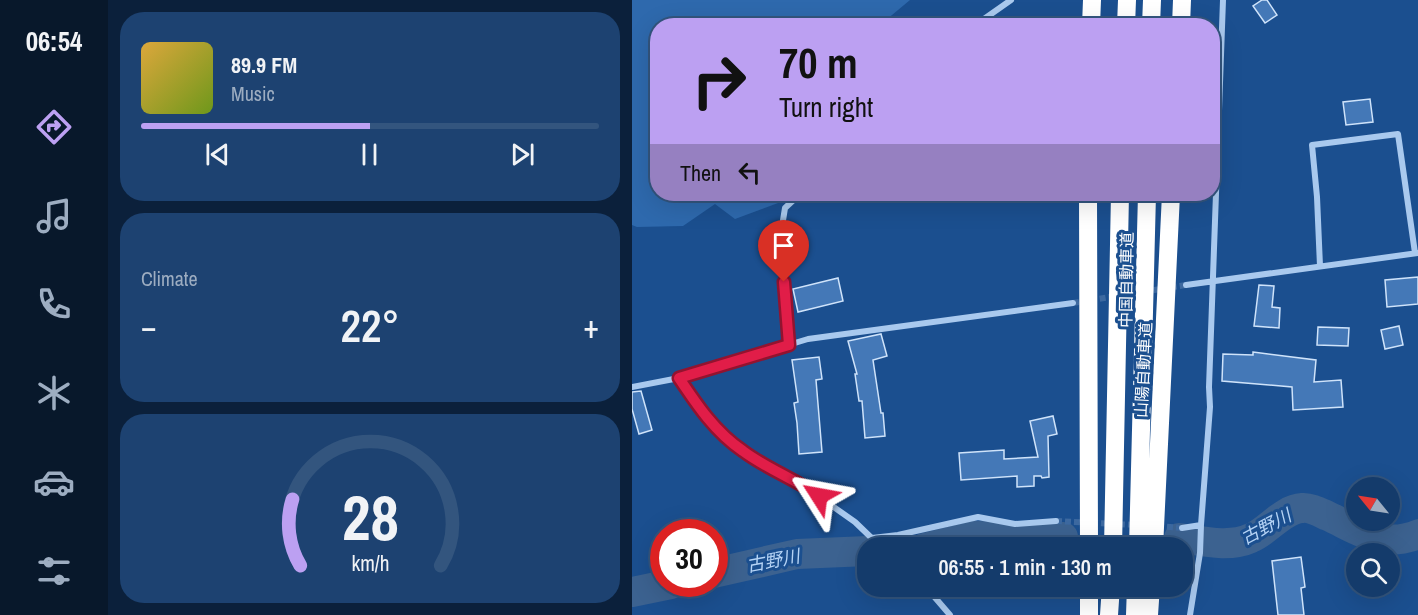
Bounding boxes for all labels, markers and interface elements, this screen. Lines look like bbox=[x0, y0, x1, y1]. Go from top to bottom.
text: 06:54 bbox=[26, 23, 82, 59]
text: 70 m bbox=[779, 35, 858, 91]
icon: right bbox=[680, 42, 758, 120]
text: 89.9 FM bbox=[231, 50, 297, 80]
text: Music bbox=[231, 80, 275, 107]
text: Turn right bbox=[779, 89, 873, 125]
icon: directions bbox=[33, 106, 75, 148]
icon: previous bbox=[201, 138, 234, 171]
icon: pause bbox=[353, 138, 386, 171]
icon: next bbox=[506, 138, 539, 171]
icon: left bbox=[733, 156, 766, 189]
text: Then bbox=[680, 158, 721, 188]
icon: music bbox=[33, 195, 75, 237]
pin bbox=[758, 220, 809, 282]
icon: arrive bbox=[767, 229, 800, 262]
street label: 中国自動車道 bbox=[1114, 232, 1138, 328]
text: Climate bbox=[141, 265, 198, 292]
icon: phone bbox=[33, 283, 75, 325]
text: 22° bbox=[340, 295, 400, 356]
text: − bbox=[141, 304, 157, 348]
text: + bbox=[583, 304, 599, 348]
street label: 山陽自動車道 bbox=[1130, 321, 1156, 419]
icon: climate bbox=[33, 372, 75, 414]
icon: car bbox=[33, 461, 75, 503]
position arrow bbox=[787, 464, 851, 528]
text: 28 bbox=[342, 475, 398, 559]
north arrow bbox=[1346, 477, 1400, 531]
map controls bbox=[1346, 477, 1400, 597]
water label: 古野川 bbox=[1236, 502, 1297, 550]
speed limit sign: 30 bbox=[650, 519, 728, 597]
water label: 古野川 bbox=[744, 543, 804, 578]
button: search bbox=[1346, 543, 1400, 597]
text: km/h bbox=[351, 549, 389, 578]
icon: filters bbox=[33, 550, 75, 592]
text: 06:55 · 1 min · 130 m bbox=[938, 552, 1112, 582]

